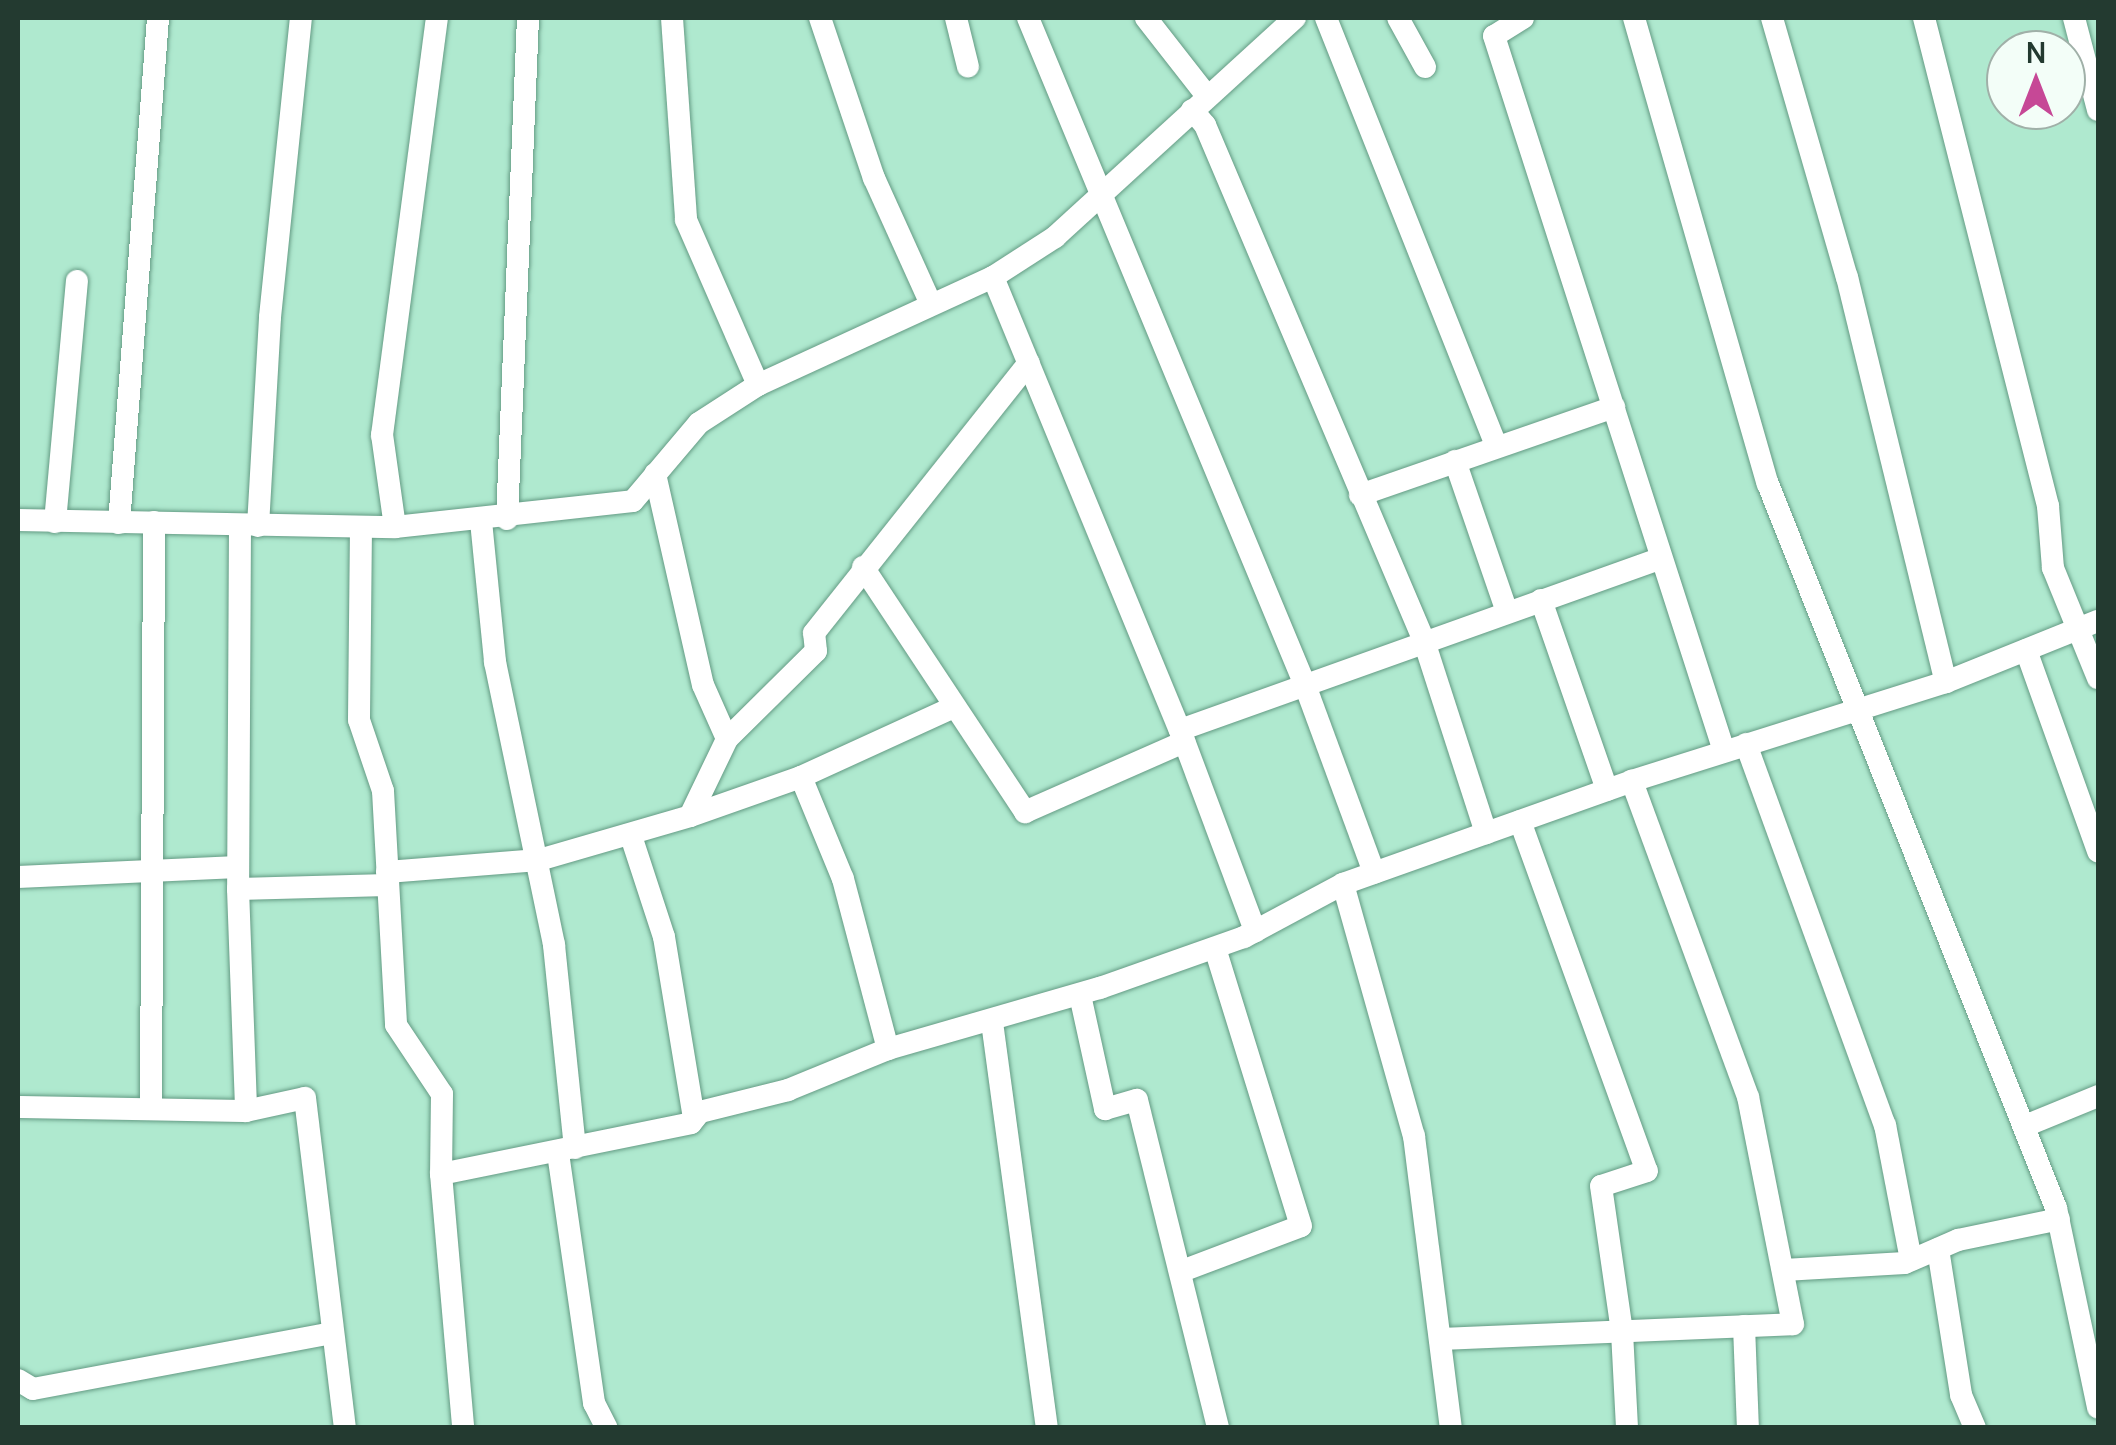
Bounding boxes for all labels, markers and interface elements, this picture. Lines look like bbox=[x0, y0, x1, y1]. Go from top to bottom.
north arrow bbox=[1986, 30, 2086, 130]
text: N bbox=[2026, 33, 2046, 71]

